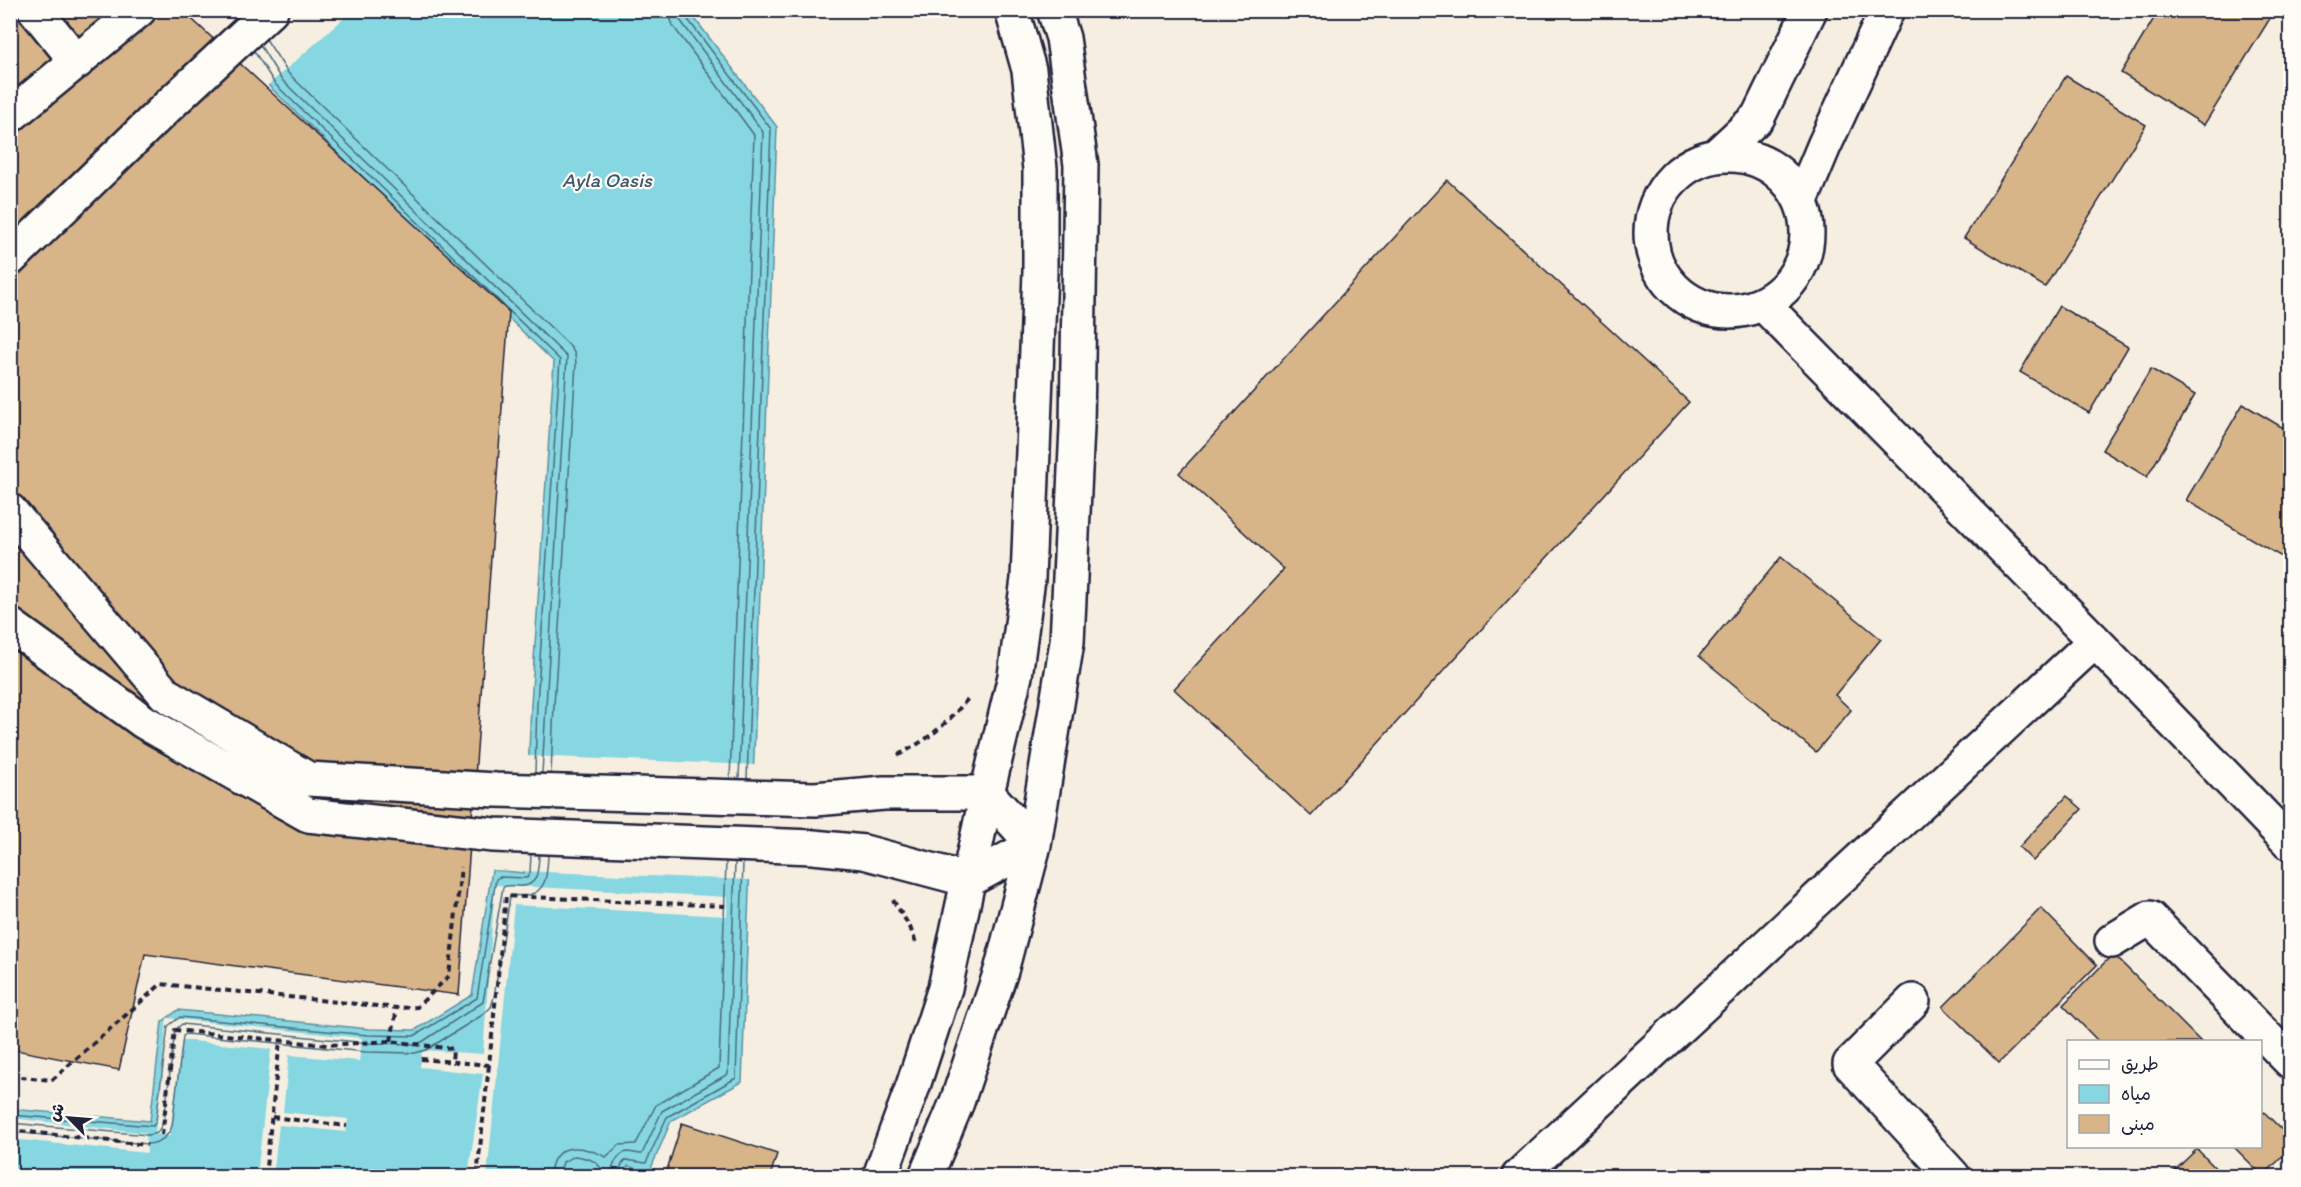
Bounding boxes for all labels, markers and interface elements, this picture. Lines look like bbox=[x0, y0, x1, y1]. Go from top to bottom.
water label: Ayla Oasis bbox=[562, 168, 653, 192]
legend bbox=[2067, 1040, 2262, 1148]
text: طريق bbox=[2121, 1053, 2159, 1075]
text: مياه bbox=[2121, 1083, 2151, 1105]
north arrow bbox=[39, 1088, 99, 1148]
text: ش bbox=[44, 1100, 68, 1124]
text: مبنى bbox=[2121, 1113, 2155, 1135]

